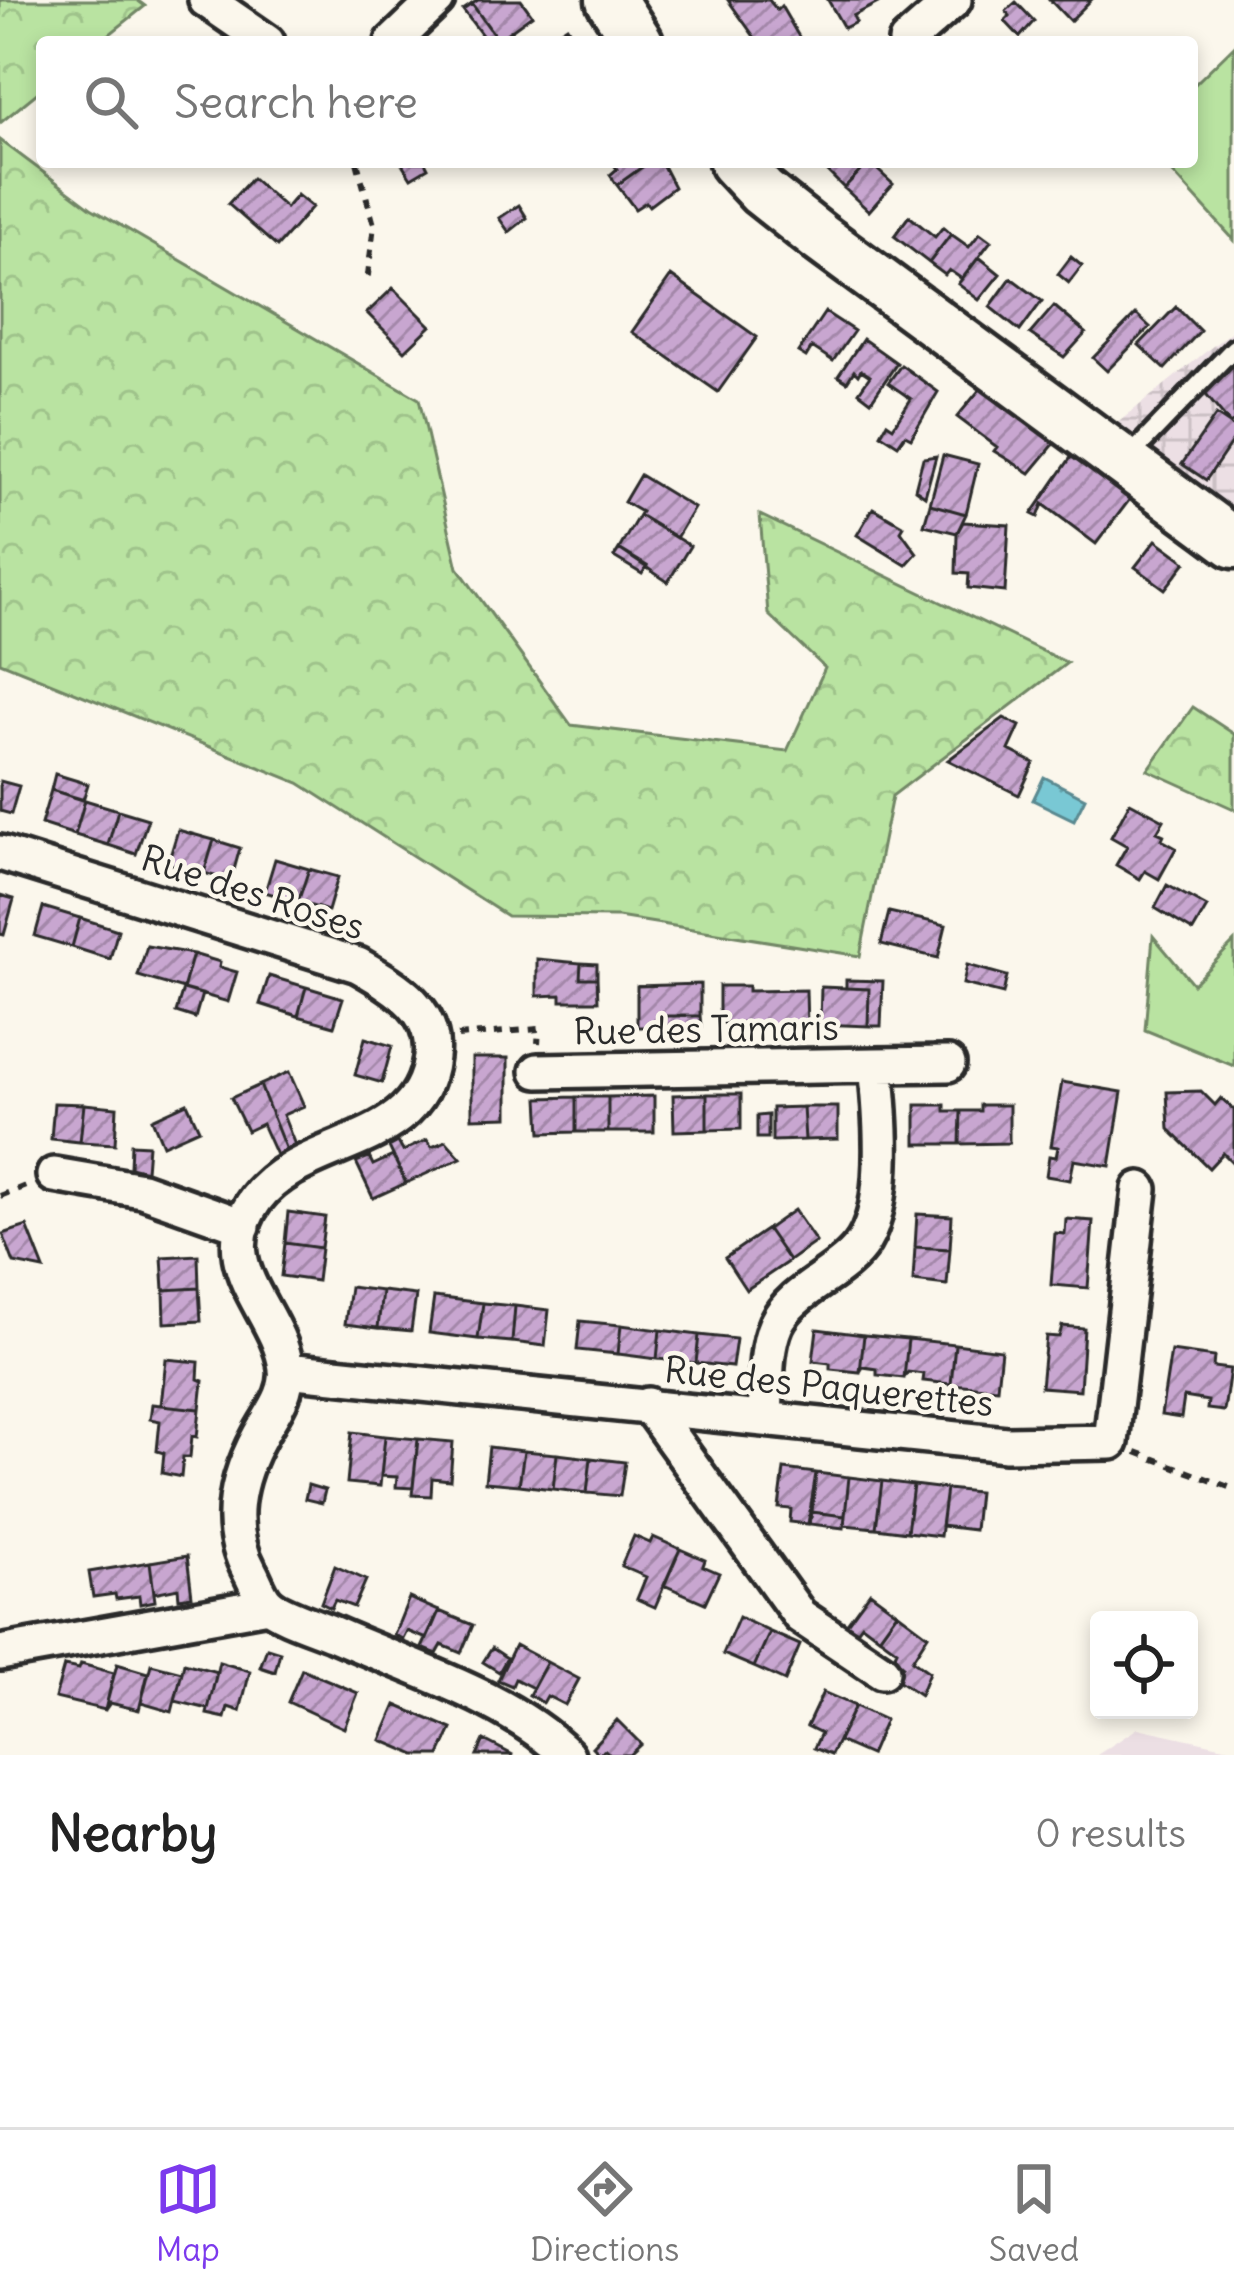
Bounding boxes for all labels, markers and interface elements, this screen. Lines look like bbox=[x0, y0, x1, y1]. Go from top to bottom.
search box bbox=[36, 36, 1198, 168]
icon: search bbox=[78, 69, 144, 135]
text: Search here bbox=[174, 74, 418, 130]
street label: Rue des Roses bbox=[136, 835, 370, 950]
street label: Rue des Tamaris bbox=[573, 1005, 839, 1054]
street label: Rue des Paquerettes bbox=[662, 1347, 996, 1426]
map controls bbox=[1090, 1611, 1198, 1719]
button: locate bbox=[1090, 1611, 1198, 1719]
text: Nearby bbox=[48, 1801, 217, 1865]
text: 0 results bbox=[1035, 1809, 1186, 1858]
tab: Map bbox=[155, 2156, 221, 2270]
tab: Directions bbox=[530, 2156, 679, 2270]
tab: Saved bbox=[989, 2156, 1079, 2270]

